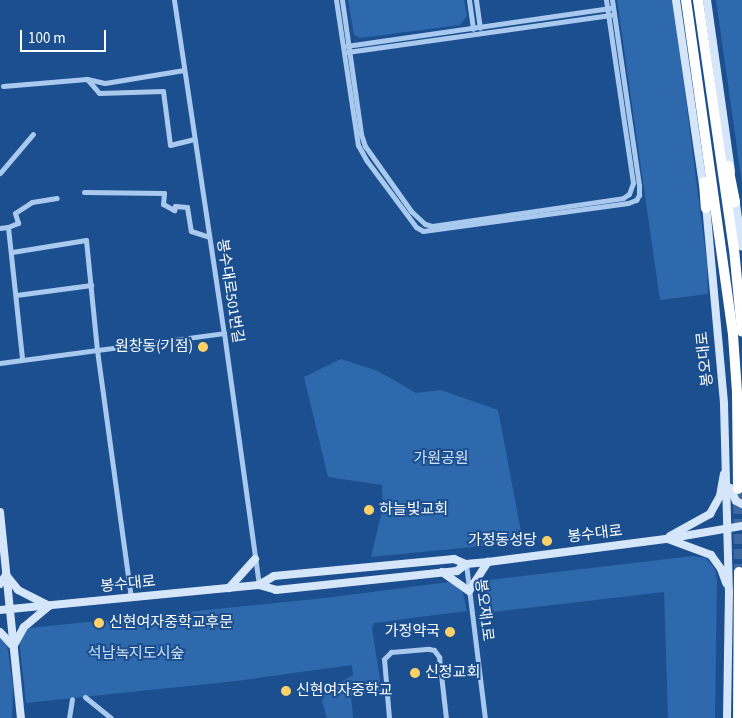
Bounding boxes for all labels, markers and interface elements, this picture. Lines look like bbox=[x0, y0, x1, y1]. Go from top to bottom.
scale bar bbox=[22, 20, 109, 52]
text: 100 m bbox=[28, 28, 66, 49]
street label: 봉수대로501번길 bbox=[213, 238, 247, 344]
street label: 봉오대로 bbox=[693, 331, 717, 387]
place label: 원창동(기점) bbox=[115, 338, 193, 356]
marker: 원창동(기점) bbox=[197, 341, 209, 353]
park label: 가원공원 bbox=[413, 450, 469, 468]
place label: 하늘빛교회 bbox=[379, 501, 448, 519]
marker: 하늘빛교회 bbox=[363, 504, 375, 516]
street label: 봉수대로 bbox=[567, 522, 623, 546]
place label: 가정동성당 bbox=[468, 532, 537, 550]
marker: 가정동성당 bbox=[541, 535, 553, 547]
street label: 봉수대로 bbox=[100, 572, 156, 596]
street label: 봉오재1로 bbox=[471, 578, 497, 642]
place label: 신현여자중학교후문 bbox=[109, 614, 233, 632]
marker: 신현여자중학교후문 bbox=[93, 617, 105, 629]
place label: 가정약국 bbox=[385, 623, 440, 641]
marker: 가정약국 bbox=[444, 626, 456, 638]
park label: 석남녹지도시숲 bbox=[88, 645, 184, 663]
place label: 신정교회 bbox=[425, 664, 480, 682]
marker: 신정교회 bbox=[409, 667, 421, 679]
place label: 신현여자중학교 bbox=[296, 682, 393, 700]
marker: 신현여자중학교 bbox=[280, 685, 292, 697]

